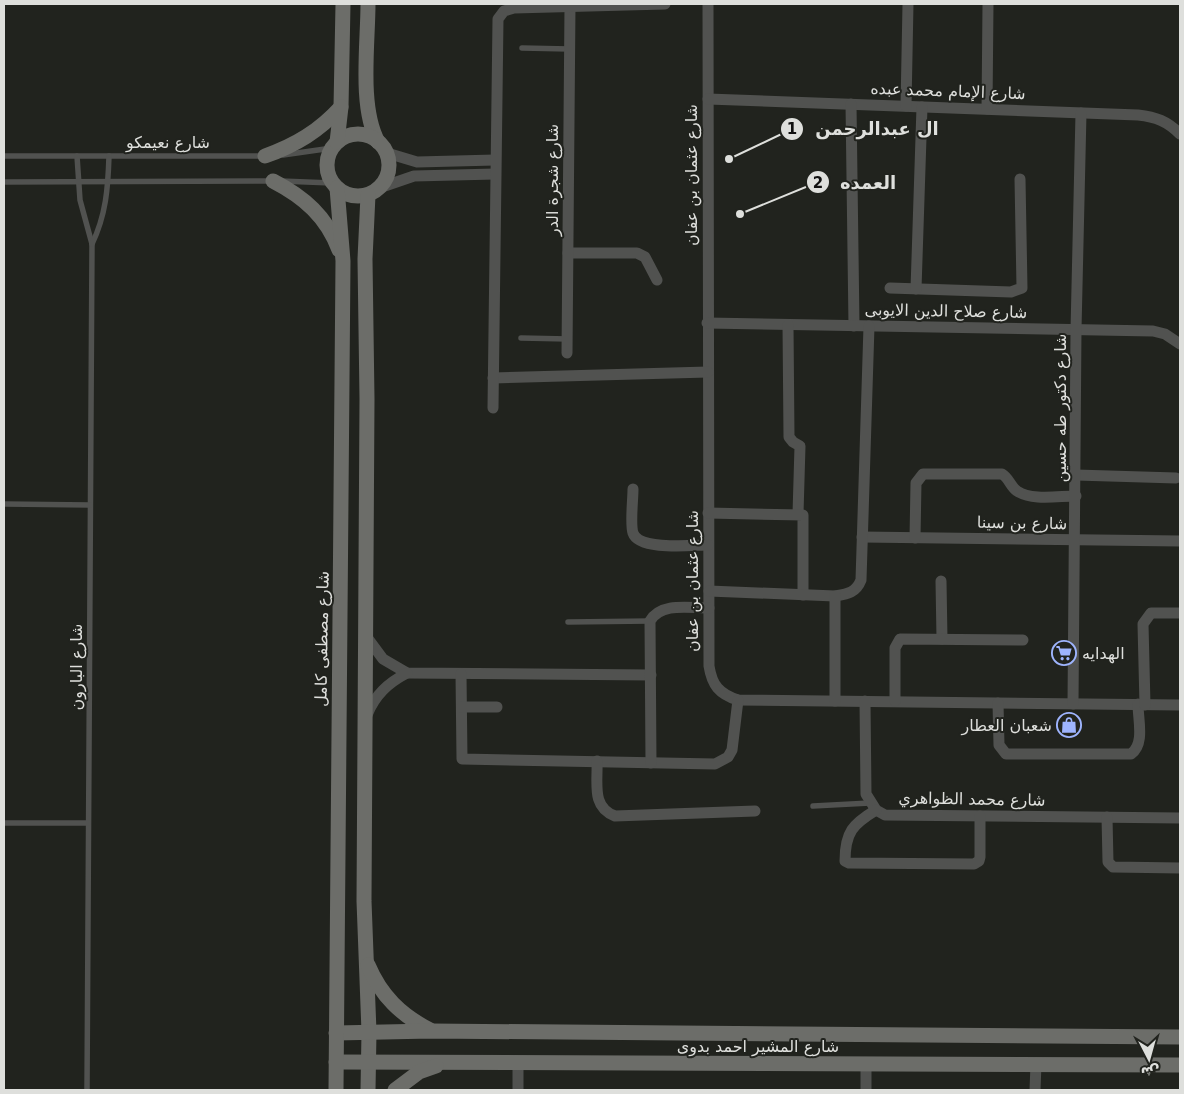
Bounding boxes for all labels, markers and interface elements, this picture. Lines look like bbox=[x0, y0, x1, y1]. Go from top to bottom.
street label: شارع الإمام محمد عبده bbox=[870, 79, 1026, 104]
street label: شارع عثمان بن عفان bbox=[682, 104, 702, 246]
callout: ال عبدالرحمن bbox=[780, 113, 948, 146]
text: ال عبدالرحمن bbox=[815, 118, 939, 140]
text: 1 bbox=[787, 120, 797, 138]
street label: شارع شجرة الدر bbox=[543, 124, 563, 237]
street label: شارع نعيمكو bbox=[125, 133, 210, 153]
callout: العمده bbox=[805, 166, 906, 199]
text: العمده bbox=[840, 172, 896, 193]
text: 2 bbox=[813, 174, 823, 192]
street label: شارع صلاح الدين الايوبى bbox=[864, 300, 1028, 323]
street label: شارع دكتور طه حسين bbox=[1051, 334, 1071, 482]
street label: شارع عثمان بن عفان bbox=[683, 510, 703, 652]
street label: شارع بن سينا bbox=[977, 513, 1067, 534]
street label: شارع مصطفى كامل bbox=[311, 571, 334, 707]
street label: شارع البارون bbox=[67, 624, 87, 710]
supermarket icon: الهدايه bbox=[1051, 640, 1077, 666]
place label: الهدايه bbox=[1082, 644, 1125, 664]
shop icon: شعبان العطار bbox=[1056, 712, 1082, 738]
place label: شعبان العطار bbox=[961, 716, 1052, 736]
street label: شارع محمد الظواهري bbox=[898, 788, 1046, 811]
north arrow bbox=[1124, 1034, 1174, 1084]
street label: شارع المشير احمد بدوى bbox=[677, 1037, 839, 1057]
text: ش bbox=[1140, 1063, 1161, 1081]

